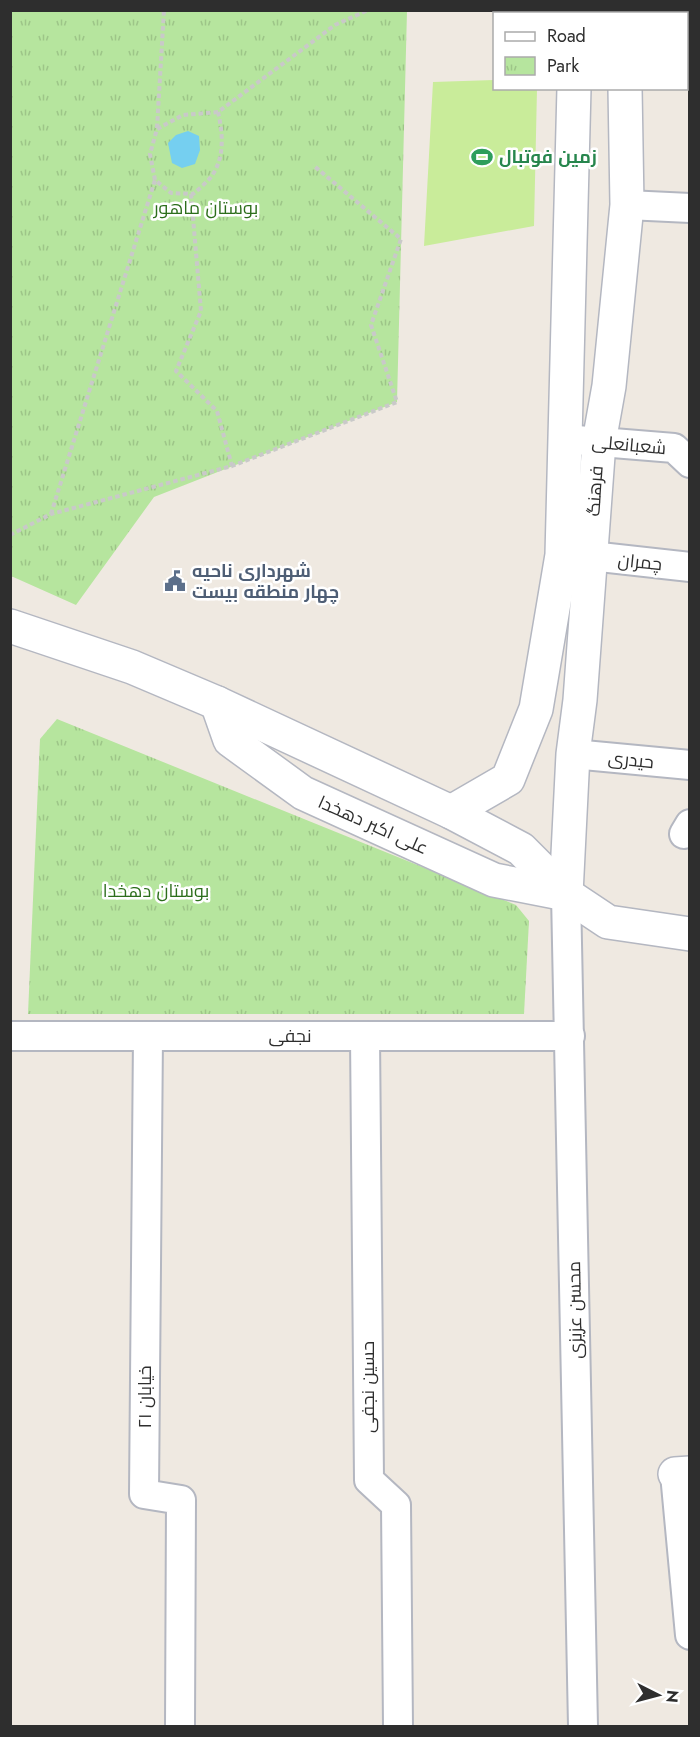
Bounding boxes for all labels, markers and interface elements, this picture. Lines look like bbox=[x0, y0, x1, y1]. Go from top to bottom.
legend bbox=[493, 12, 688, 90]
text: Road bbox=[547, 23, 586, 49]
text: Park bbox=[547, 53, 579, 79]
place label: زمین فوتبال bbox=[499, 144, 597, 170]
sports icon: زمین فوتبال bbox=[470, 145, 494, 169]
park label: بوستان ماهور bbox=[153, 195, 258, 221]
street label: شعبانعلی bbox=[591, 429, 667, 461]
street label: فرهنگ bbox=[580, 465, 610, 517]
street label: چمران bbox=[617, 547, 663, 577]
place label: شهرداری ناحیه چهار منطقه بیست bbox=[192, 558, 339, 605]
public building icon: شهرداری ناحیه چهار منطقه بیست bbox=[163, 569, 187, 593]
street label: حیدری bbox=[607, 745, 655, 775]
street label: علی اکبر دهخدا bbox=[314, 789, 432, 861]
park label: بوستان دهخدا bbox=[103, 878, 209, 904]
street label: نجفی bbox=[268, 1023, 312, 1049]
street label: محسن عزیزی bbox=[561, 1261, 589, 1359]
street label: حسین نجفی bbox=[355, 1341, 381, 1433]
street label: خیابان ۲۱ bbox=[132, 1365, 158, 1429]
north arrow bbox=[628, 1665, 688, 1725]
text: N bbox=[660, 1689, 685, 1704]

